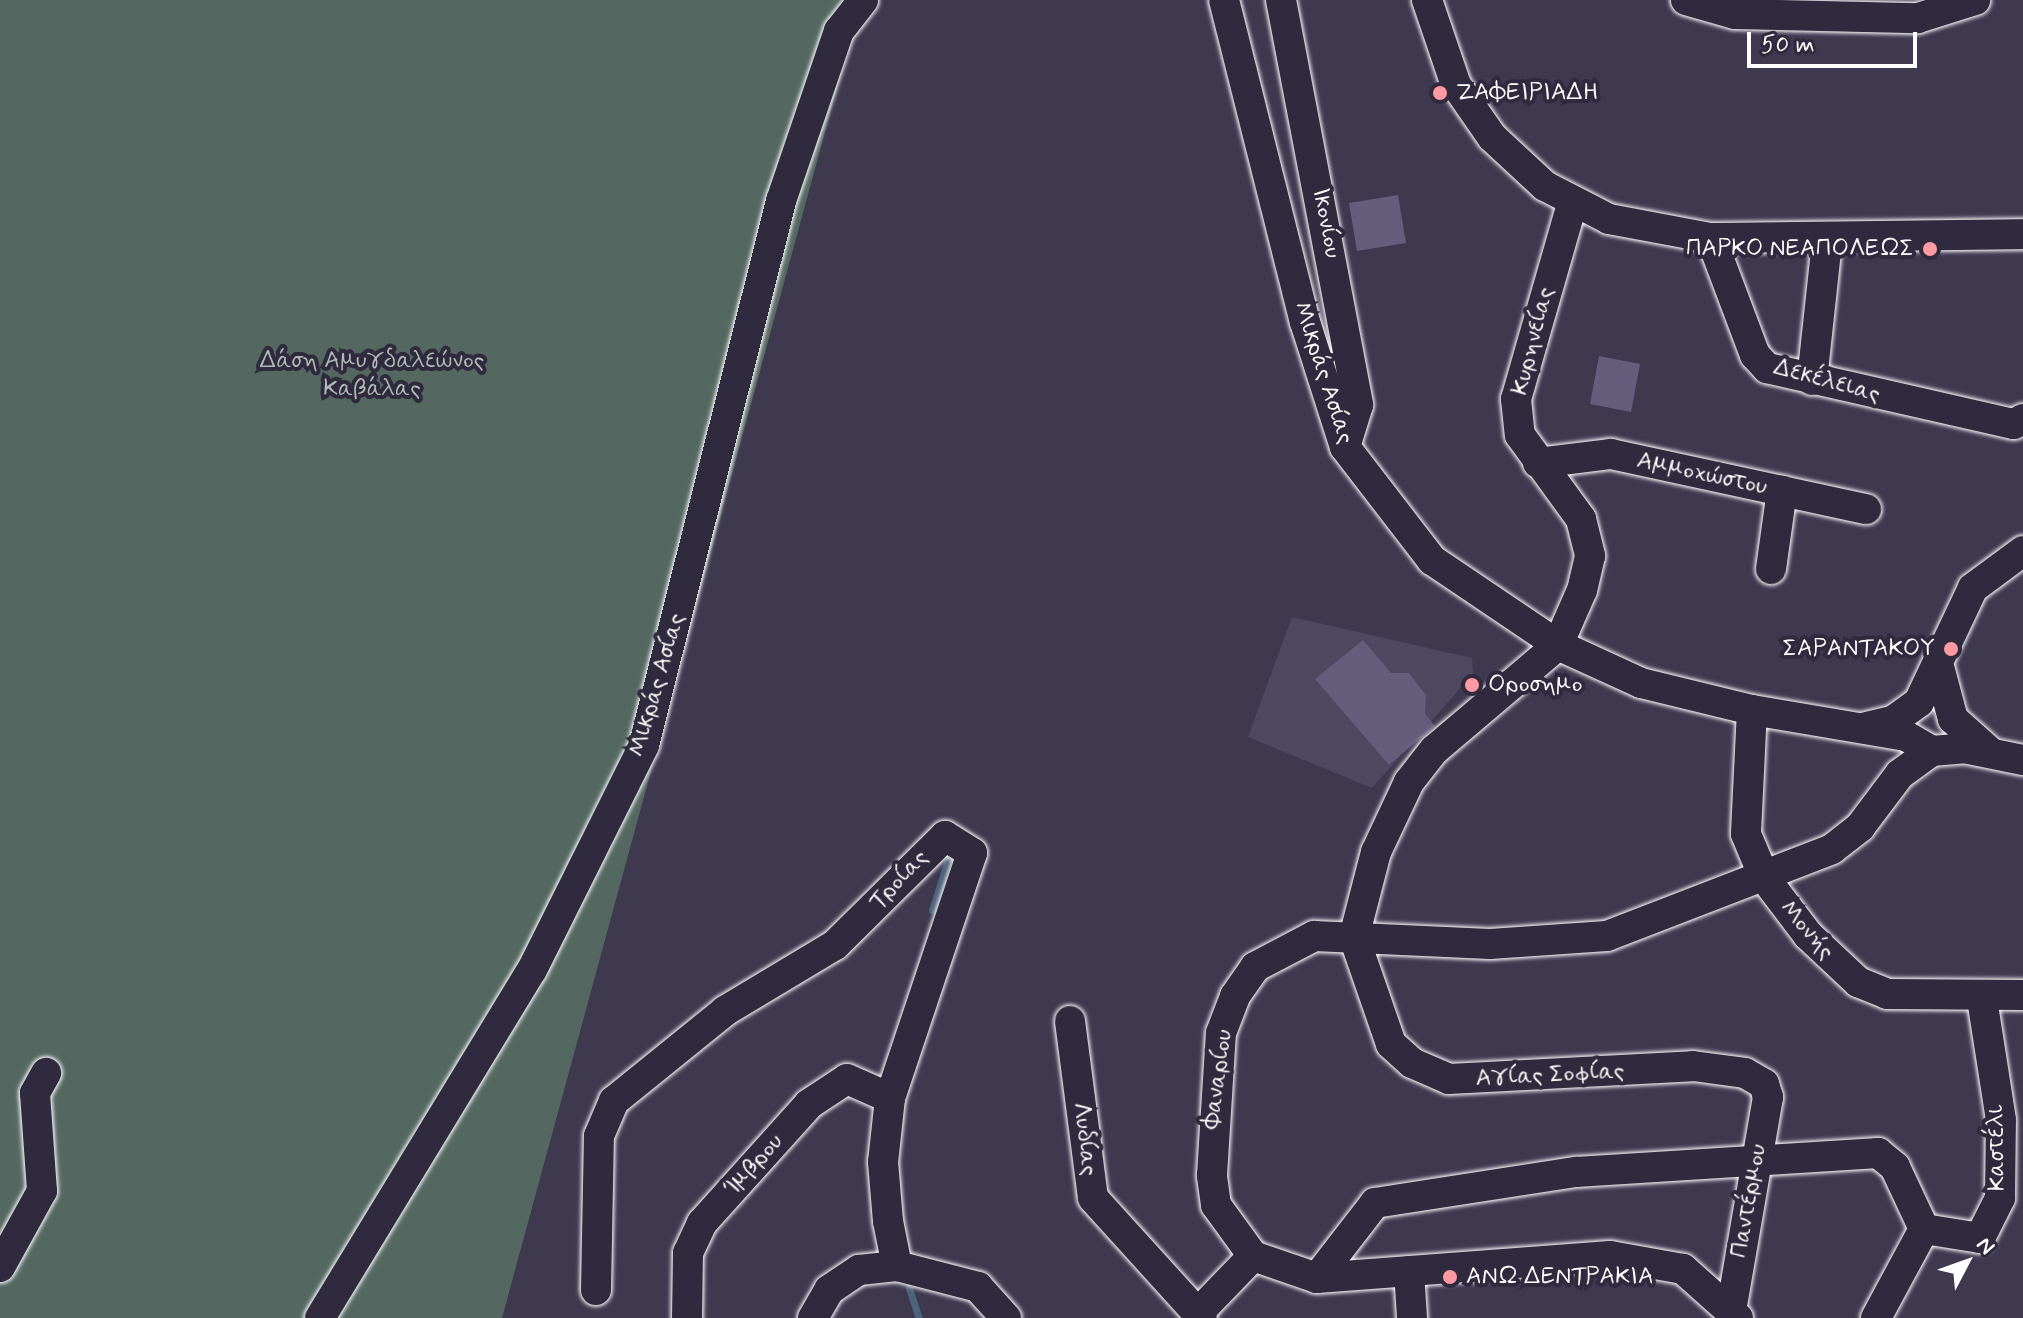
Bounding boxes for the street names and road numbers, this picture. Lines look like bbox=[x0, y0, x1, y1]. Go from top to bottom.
street label: Ικονίου bbox=[1305, 185, 1347, 261]
street label: Κυρηνείας bbox=[1506, 284, 1560, 398]
street label: Μικράς Ασίας bbox=[1286, 298, 1360, 448]
street label: Δεκέλειας bbox=[1771, 353, 1883, 409]
street label: Αμμοχώστου bbox=[1634, 446, 1770, 502]
street label: Μικράς Ασίας bbox=[623, 610, 691, 760]
street label: Τροίας bbox=[864, 844, 934, 916]
street label: Μονής bbox=[1773, 894, 1841, 966]
street label: Φαναρίου bbox=[1197, 1028, 1239, 1130]
street label: Αγίας Σοφίας bbox=[1475, 1057, 1625, 1093]
street label: Λυδίας bbox=[1066, 1101, 1104, 1177]
street label: Καστέλι bbox=[1982, 1105, 2012, 1191]
street label: Ίμβρου bbox=[718, 1128, 790, 1202]
street label: Παντέρμου bbox=[1725, 1142, 1773, 1260]

